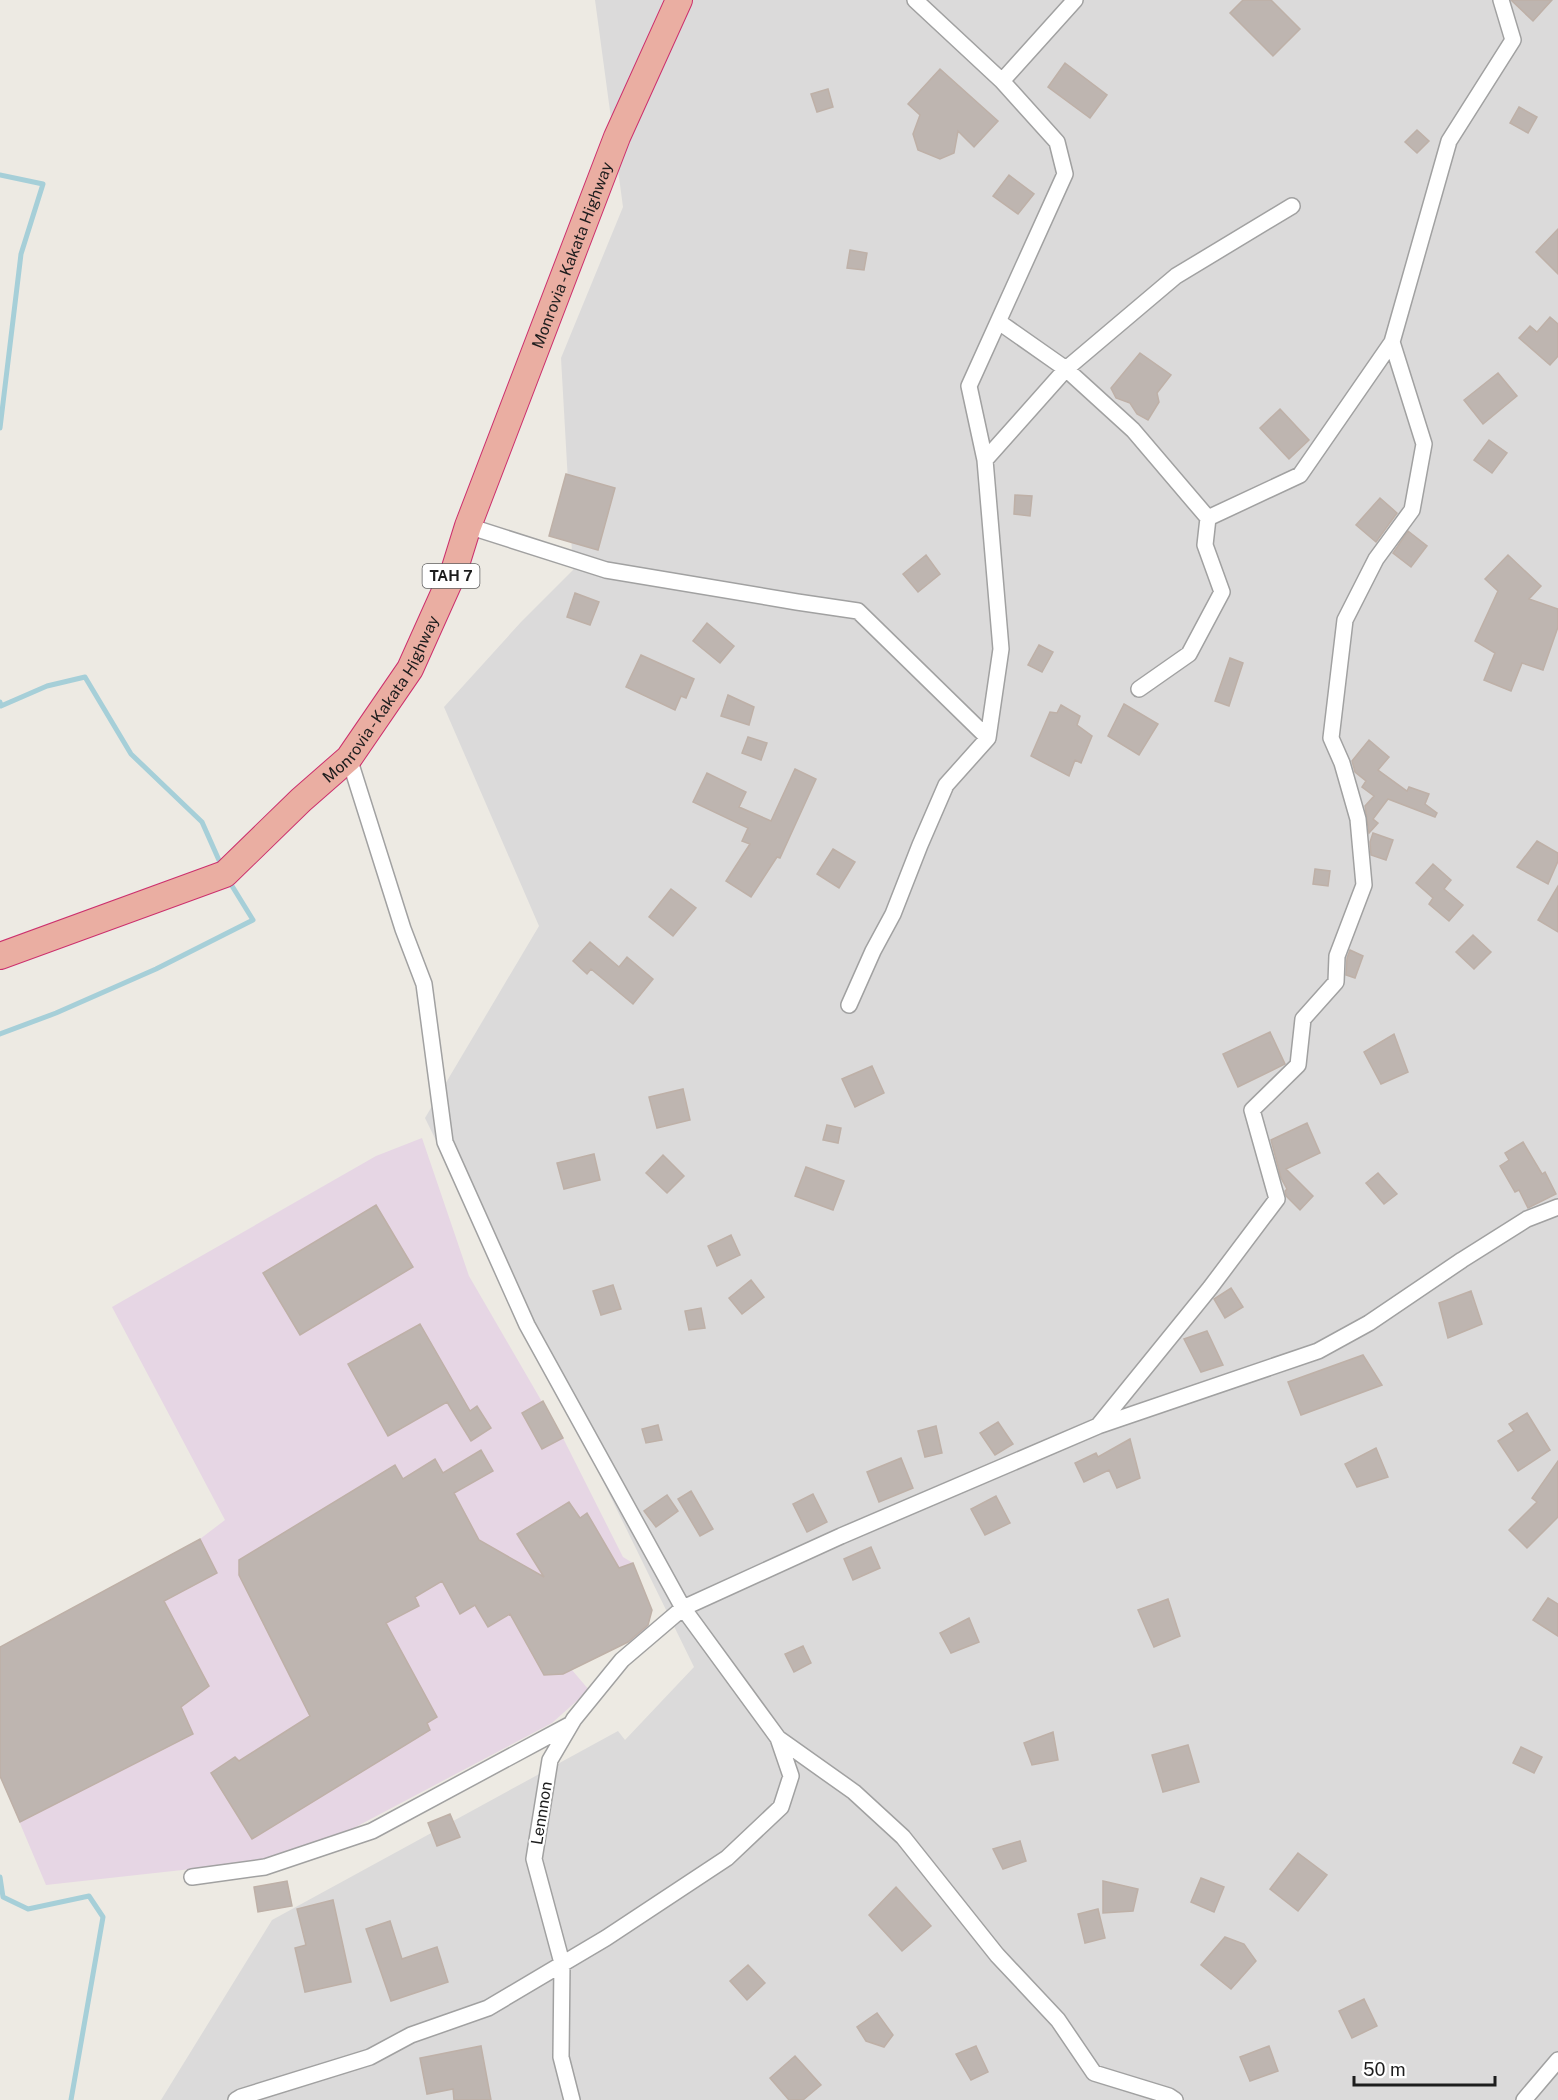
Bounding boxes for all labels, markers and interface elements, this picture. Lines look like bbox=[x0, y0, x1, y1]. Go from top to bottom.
street label: Monrovia - Kakata Highway bbox=[528, 159, 617, 351]
road number: TAH 7 bbox=[422, 564, 480, 588]
street label: Monrovia - Kakata Highway bbox=[319, 612, 443, 787]
street label: Lennnon bbox=[527, 1780, 556, 1846]
scale bar bbox=[1354, 2049, 1495, 2087]
text: 50 m bbox=[1363, 2059, 1406, 2080]

